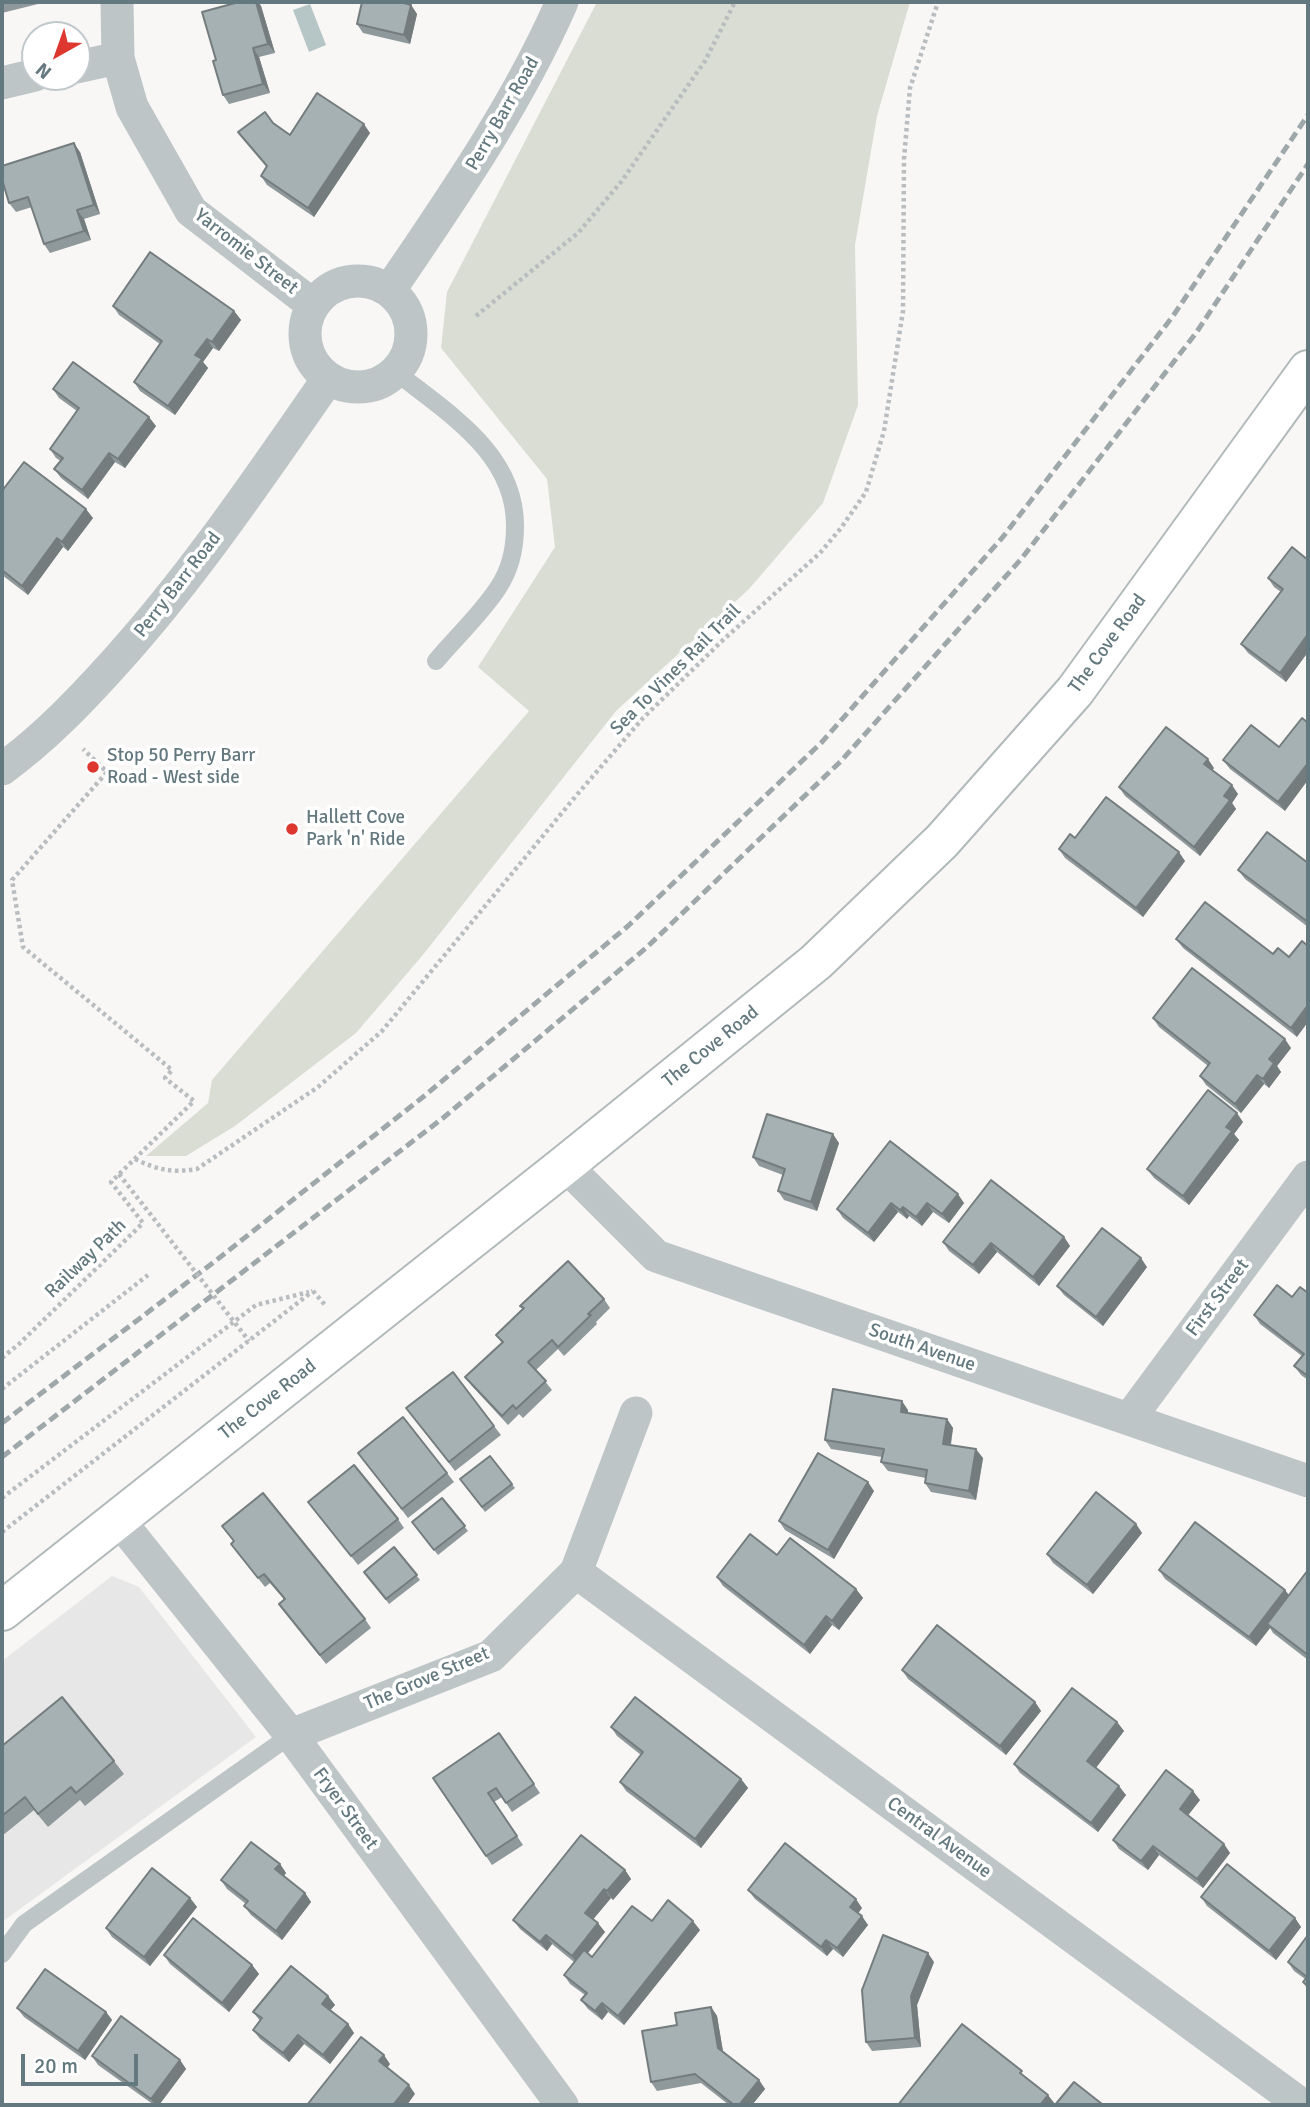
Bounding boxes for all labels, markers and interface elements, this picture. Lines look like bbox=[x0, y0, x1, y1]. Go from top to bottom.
north arrow bbox=[21, 21, 91, 91]
street label: Perry Barr Road bbox=[461, 53, 545, 175]
text: N bbox=[31, 57, 57, 84]
street label: Yarromie Street bbox=[190, 204, 302, 300]
street label: Perry Barr Road bbox=[130, 528, 226, 642]
street label: The Cove Road bbox=[1064, 590, 1152, 698]
street label: Sea To Vines Rail Trail bbox=[606, 600, 746, 740]
place label: Stop 50 Perry Barr Road - West side bbox=[107, 745, 255, 789]
marker: Stop 50 Perry Barr Road - West side bbox=[85, 759, 101, 775]
place label: Hallett Cove Park 'n' Ride bbox=[306, 807, 405, 851]
marker: Hallett Cove Park 'n' Ride bbox=[284, 821, 300, 837]
street label: The Cove Road bbox=[658, 1001, 764, 1093]
street label: Railway Path bbox=[41, 1215, 131, 1303]
street label: First Street bbox=[1182, 1255, 1254, 1341]
street label: South Avenue bbox=[866, 1319, 978, 1377]
street label: The Cove Road bbox=[215, 1355, 321, 1445]
street label: The Grove Street bbox=[361, 1642, 493, 1716]
street label: Fryer Street bbox=[308, 1764, 382, 1854]
street label: Central Avenue bbox=[882, 1792, 996, 1884]
scale bar bbox=[24, 2040, 142, 2084]
text: 20 m bbox=[34, 2053, 78, 2079]

